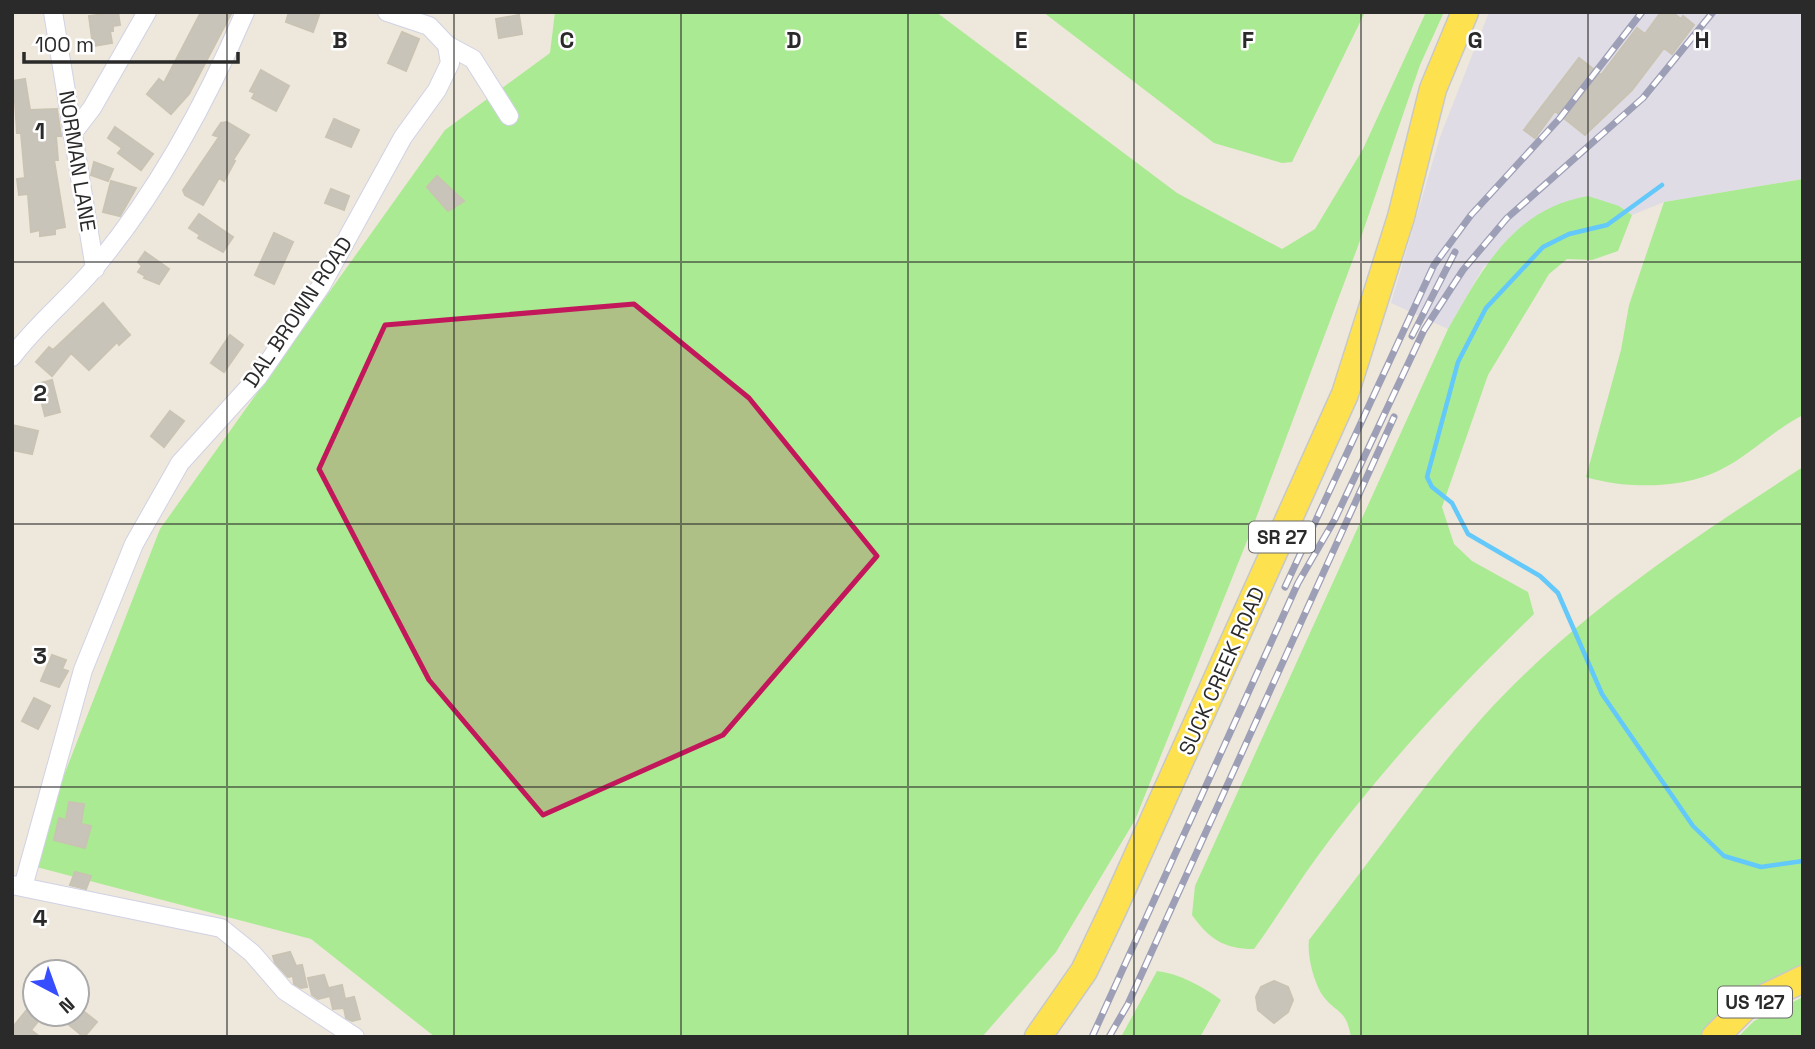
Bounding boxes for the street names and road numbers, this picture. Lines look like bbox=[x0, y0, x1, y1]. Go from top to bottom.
street label: NORMAN LANE bbox=[53, 88, 102, 233]
street label: DAL BROWN ROAD bbox=[237, 231, 358, 392]
road number: SR 27 bbox=[1249, 522, 1315, 552]
street label: SUCK CREEK ROAD bbox=[1172, 582, 1271, 759]
road number: US 127 bbox=[1718, 986, 1792, 1018]

